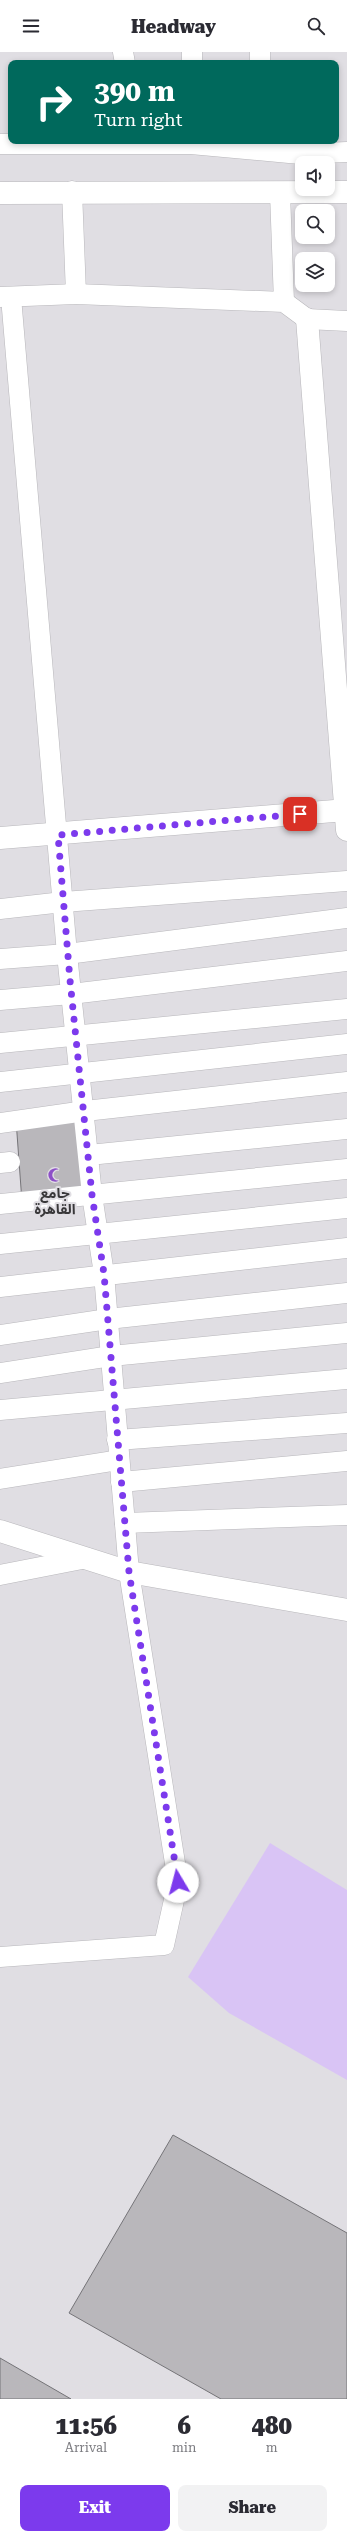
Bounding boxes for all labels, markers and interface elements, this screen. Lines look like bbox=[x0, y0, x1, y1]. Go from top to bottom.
icon: menu bbox=[20, 15, 42, 37]
icon: search bbox=[305, 15, 327, 37]
text: Headway bbox=[131, 16, 216, 37]
text: 390 m bbox=[94, 75, 175, 108]
icon: right bbox=[28, 76, 80, 128]
text: Turn right bbox=[94, 109, 182, 130]
map controls bbox=[295, 156, 335, 292]
button: sound bbox=[295, 156, 335, 196]
button: search bbox=[295, 204, 335, 244]
button: layers bbox=[295, 252, 335, 292]
pin bbox=[283, 797, 317, 831]
icon: arrive bbox=[289, 803, 311, 825]
mosque icon: جامع القاهرة bbox=[47, 1167, 63, 1183]
place label: جامع القاهرة bbox=[34, 1185, 76, 1218]
position arrow bbox=[157, 1861, 199, 1903]
text: 11:56 bbox=[55, 2412, 117, 2440]
text: 6 bbox=[177, 2412, 191, 2440]
text: 480 bbox=[252, 2412, 292, 2440]
text: Arrival bbox=[65, 2440, 107, 2455]
text: min bbox=[172, 2440, 196, 2455]
text: m bbox=[266, 2440, 278, 2455]
button: Exit bbox=[20, 2485, 170, 2531]
button: Share bbox=[178, 2485, 327, 2531]

